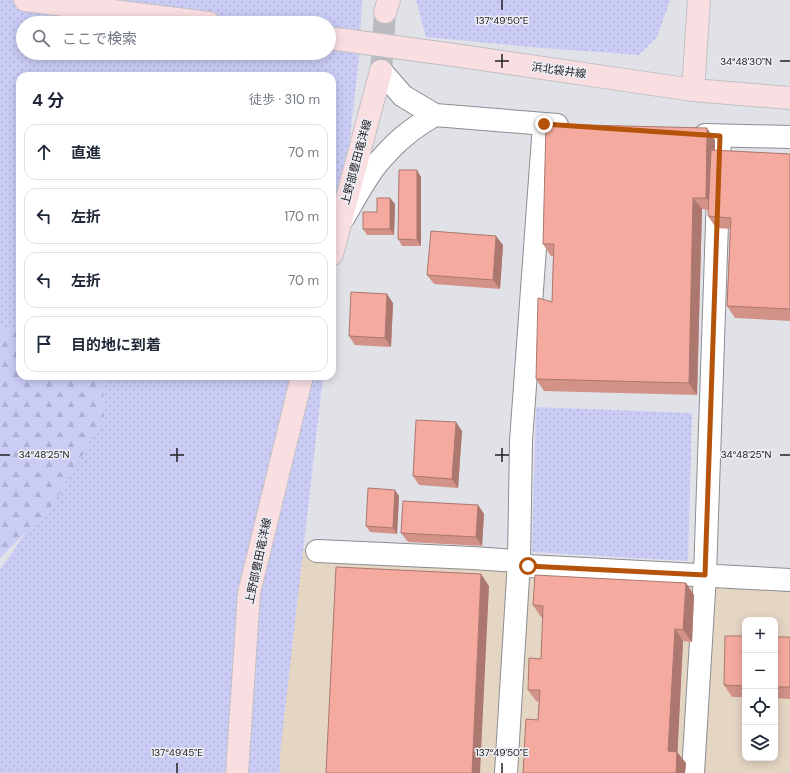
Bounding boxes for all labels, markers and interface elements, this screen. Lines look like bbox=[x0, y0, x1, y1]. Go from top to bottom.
text: 137°49'50"E bbox=[476, 14, 529, 27]
search box bbox=[16, 16, 336, 60]
icon: search bbox=[30, 27, 52, 49]
text: ここで検索 bbox=[62, 29, 137, 49]
text: 34°48'30"N bbox=[720, 55, 772, 68]
street label: 浜北袋井線 bbox=[531, 59, 587, 81]
text: 4 分 bbox=[32, 89, 64, 111]
text: 徒歩 · 310 m bbox=[249, 91, 320, 108]
route end bbox=[535, 115, 553, 133]
street label: 上野部豊田竜洋線 bbox=[338, 118, 374, 206]
icon: ahead bbox=[33, 141, 55, 163]
text: 直進 bbox=[71, 143, 101, 163]
text: 70 m bbox=[288, 144, 319, 161]
icon: left bbox=[33, 205, 55, 227]
text: 左折 bbox=[71, 207, 101, 227]
text: 170 m bbox=[284, 208, 319, 225]
icon: left bbox=[33, 269, 55, 291]
text: 左折 bbox=[71, 271, 101, 291]
text: 70 m bbox=[288, 272, 319, 289]
icon: arrive bbox=[33, 333, 55, 355]
text: 目的地に到着 bbox=[71, 335, 161, 355]
text: 34°48'25"N bbox=[19, 448, 69, 461]
text: 34°48'25"N bbox=[721, 448, 771, 461]
street label: 上野部豊田竜洋線 bbox=[242, 517, 274, 605]
route start bbox=[519, 557, 537, 575]
map controls bbox=[742, 617, 778, 761]
button: + bbox=[742, 617, 778, 653]
button: − bbox=[742, 653, 778, 689]
button: locate bbox=[742, 689, 778, 725]
button: layers bbox=[742, 725, 778, 761]
text: 137°49'45"E bbox=[151, 746, 203, 759]
text: 137°49'50"E bbox=[476, 746, 529, 759]

